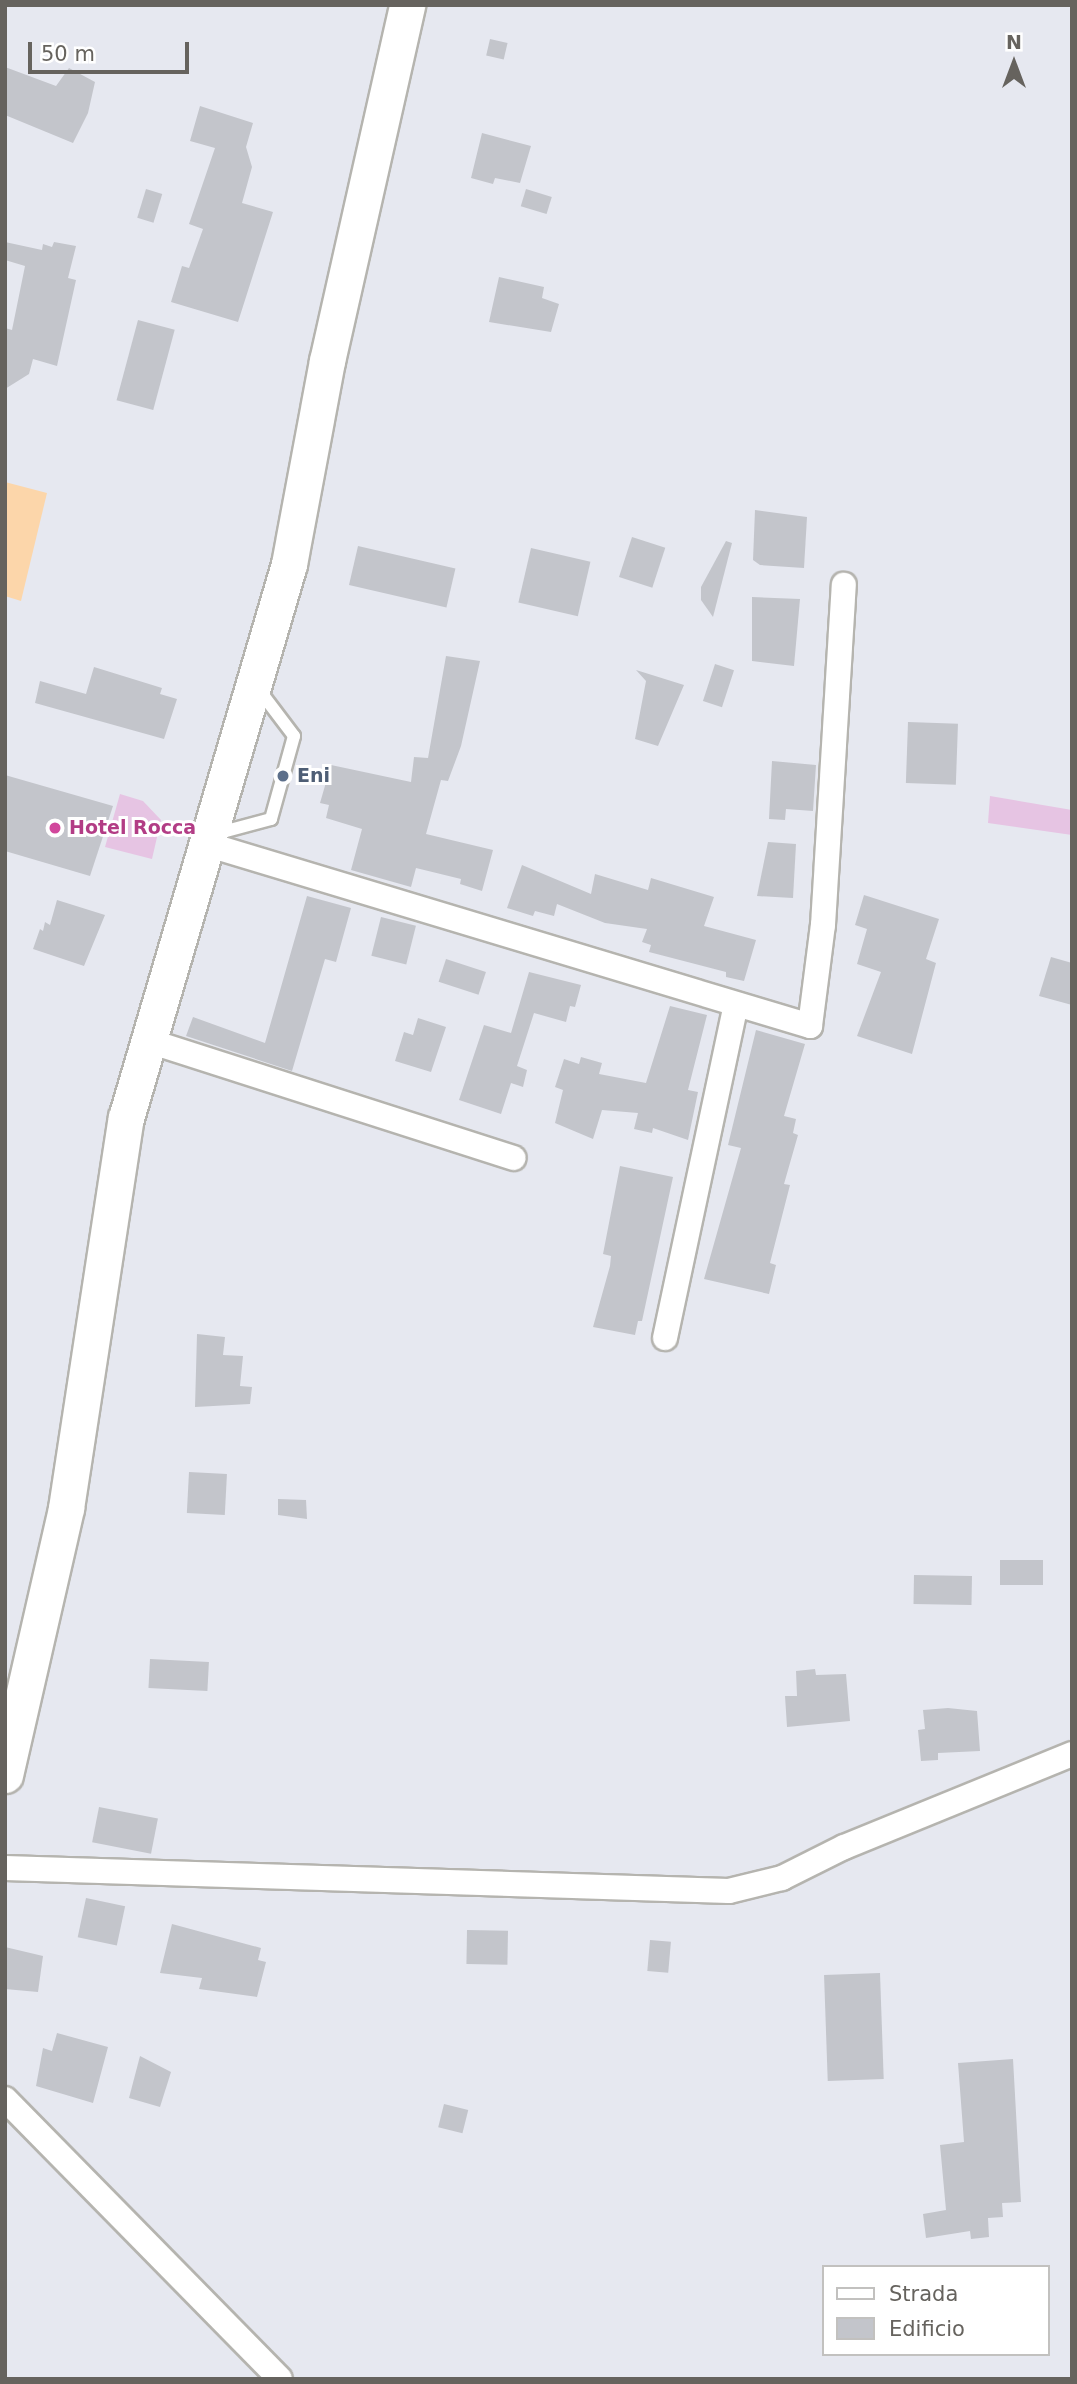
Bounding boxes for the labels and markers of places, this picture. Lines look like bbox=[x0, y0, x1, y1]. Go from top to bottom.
place label: Eni bbox=[297, 765, 330, 787]
marker: Eni bbox=[275, 768, 291, 784]
place label: Hotel Rocca bbox=[69, 817, 196, 839]
marker: Hotel Rocca bbox=[47, 820, 63, 836]

